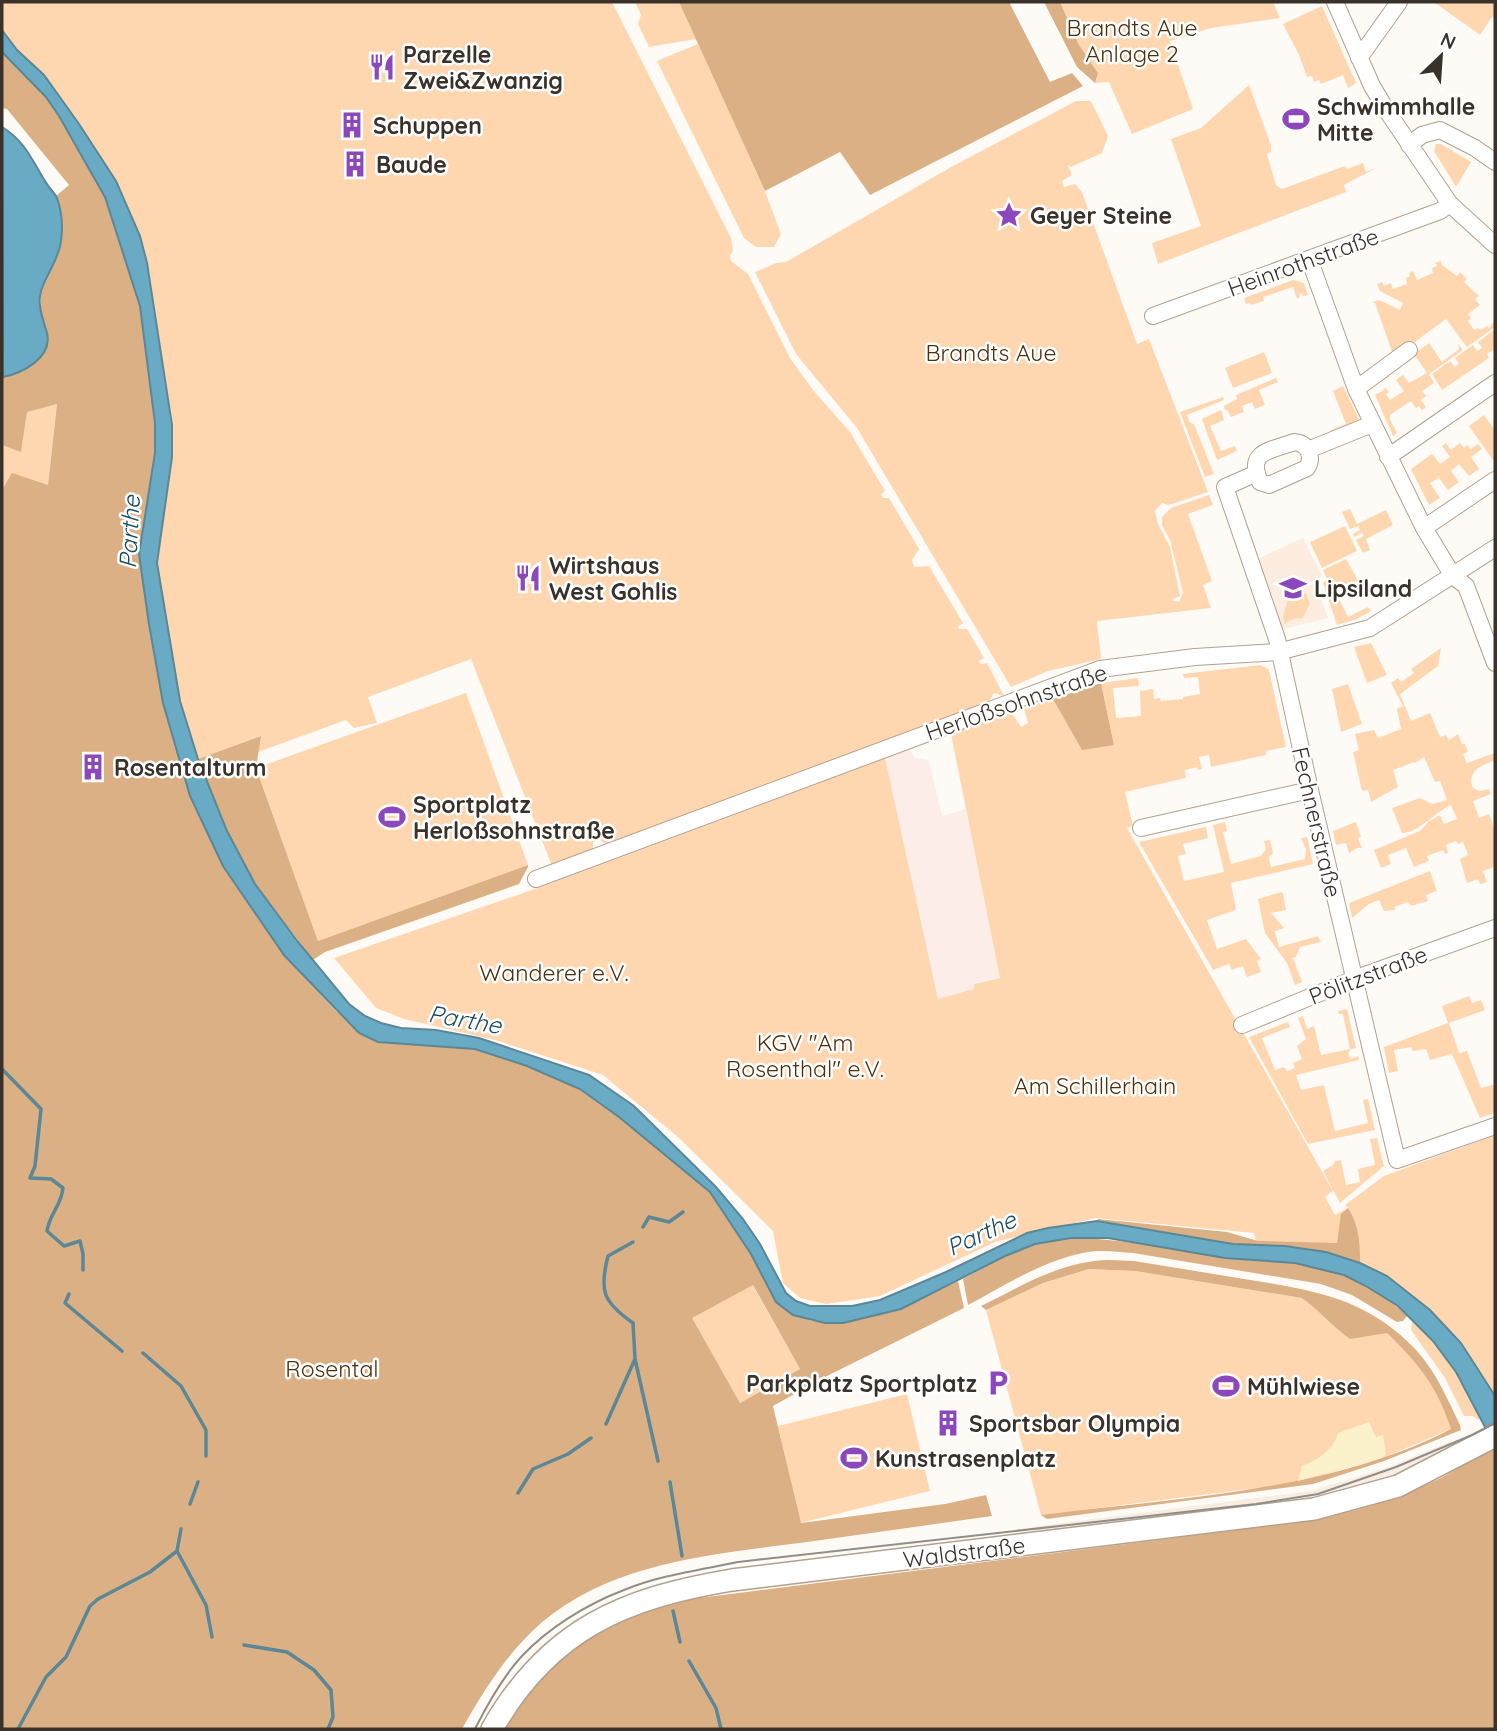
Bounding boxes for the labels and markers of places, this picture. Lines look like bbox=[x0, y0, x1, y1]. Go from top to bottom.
place label: Parzelle Zwei&Zwanzig bbox=[403, 40, 563, 95]
restaurant icon: Parzelle Zwei&Zwanzig bbox=[367, 52, 397, 82]
place label: Schwimmhalle Mitte bbox=[1317, 92, 1475, 147]
sports icon: Schwimmhalle Mitte bbox=[1281, 104, 1311, 134]
building icon: Schuppen bbox=[337, 110, 367, 140]
place label: Schuppen bbox=[373, 111, 482, 140]
building icon: Baude bbox=[340, 149, 370, 179]
place label: Baude bbox=[376, 150, 447, 179]
place icon: Geyer Steine bbox=[994, 200, 1024, 230]
place label: Geyer Steine bbox=[1030, 201, 1172, 230]
place label: Wirtshaus West Gohlis bbox=[549, 551, 677, 606]
restaurant icon: Wirtshaus West Gohlis bbox=[513, 563, 543, 593]
school or university icon: Lipsiland bbox=[1278, 573, 1308, 603]
place label: Lipsiland bbox=[1314, 574, 1412, 603]
building icon: Rosentalturm bbox=[78, 752, 108, 782]
place label: Rosentalturm bbox=[114, 753, 267, 782]
place label: Sportplatz Herloßsohnstraße bbox=[413, 790, 615, 845]
sports icon: Sportplatz Herloßsohnstraße bbox=[377, 802, 407, 832]
parking icon: Parkplatz Sportplatz bbox=[983, 1368, 1013, 1398]
place label: Parkplatz Sportplatz bbox=[746, 1369, 977, 1398]
sports icon: Mühlwiese bbox=[1211, 1371, 1241, 1401]
place label: Mühlwiese bbox=[1247, 1372, 1360, 1401]
building icon: Sportsbar Olympia bbox=[933, 1408, 963, 1438]
place label: Sportsbar Olympia bbox=[969, 1409, 1180, 1438]
sports icon: Kunstrasenplatz bbox=[839, 1443, 869, 1473]
place label: Kunstrasenplatz bbox=[875, 1444, 1056, 1473]

